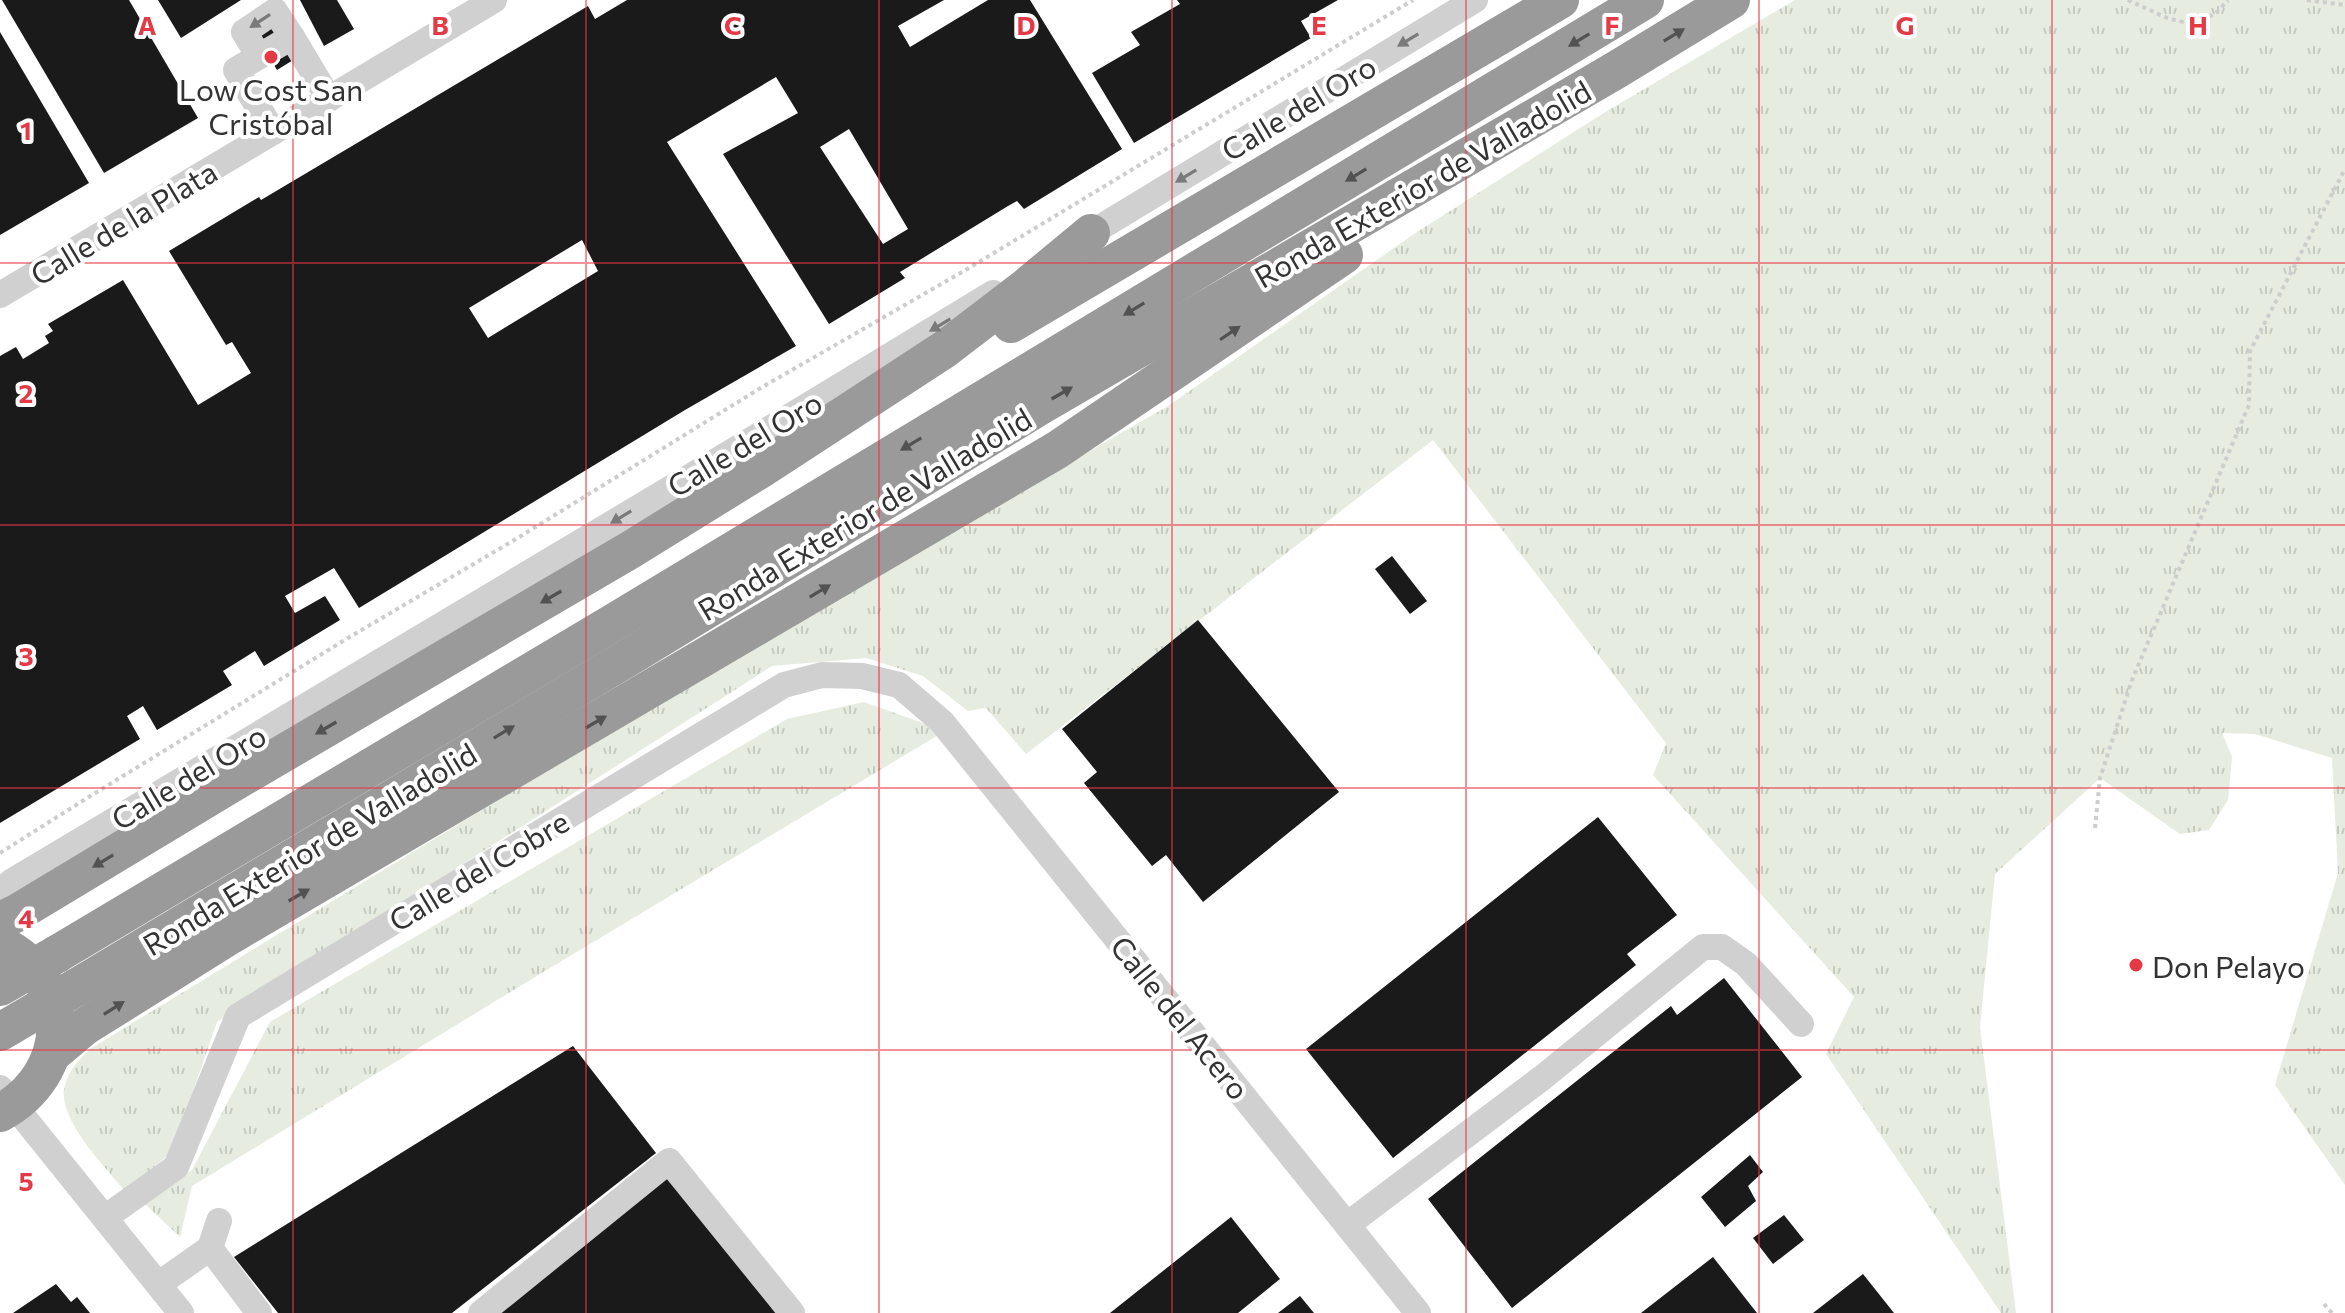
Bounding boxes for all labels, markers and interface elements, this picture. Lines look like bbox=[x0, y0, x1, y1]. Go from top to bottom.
text: A bbox=[138, 9, 157, 40]
text: B bbox=[431, 9, 449, 40]
text: C bbox=[724, 9, 742, 40]
text: D bbox=[1016, 9, 1036, 40]
text: E bbox=[1311, 9, 1327, 40]
text: F bbox=[1604, 9, 1620, 40]
text: G bbox=[1896, 9, 1914, 40]
text: H bbox=[2188, 9, 2208, 40]
one-way arrow bbox=[250, 14, 271, 29]
one-way arrow bbox=[1663, 28, 1685, 42]
one-way arrow bbox=[1397, 33, 1419, 47]
one-way arrow bbox=[1568, 33, 1590, 47]
street label: Calle del Oro bbox=[1214, 46, 1382, 168]
marker: Low Cost San Cristóbal bbox=[262, 48, 280, 66]
place label: Low Cost San Cristóbal bbox=[179, 70, 363, 141]
street label: Ronda Exterior de Valladolid bbox=[1247, 71, 1597, 295]
text: 1 bbox=[20, 114, 32, 145]
street label: Calle de la Plata bbox=[23, 152, 223, 292]
one-way arrow bbox=[1175, 168, 1197, 182]
one-way arrow bbox=[1345, 168, 1367, 182]
one-way arrow bbox=[1123, 302, 1145, 316]
one-way arrow bbox=[929, 318, 951, 332]
one-way arrow bbox=[1219, 326, 1240, 341]
text: 2 bbox=[19, 377, 33, 408]
street label: Calle del Oro bbox=[660, 382, 828, 504]
one-way arrow bbox=[1051, 386, 1073, 400]
street label: Ronda Exterior de Valladolid bbox=[691, 399, 1037, 627]
one-way arrow bbox=[900, 437, 922, 451]
one-way arrow bbox=[610, 510, 632, 524]
one-way arrow bbox=[809, 584, 831, 598]
one-way arrow bbox=[540, 589, 562, 603]
text: 3 bbox=[18, 640, 34, 671]
street label: Calle del Oro bbox=[104, 715, 272, 837]
one-way arrow bbox=[584, 715, 607, 729]
one-way arrow bbox=[315, 721, 338, 735]
one-way arrow bbox=[493, 725, 515, 739]
street label: Ronda Exterior de Valladolid bbox=[136, 734, 482, 962]
street label: Calle del Cobre bbox=[381, 802, 575, 938]
one-way arrow bbox=[92, 854, 114, 868]
one-way arrow bbox=[288, 889, 310, 903]
text: 4 bbox=[18, 902, 34, 933]
street label: Calle del Acero bbox=[1104, 928, 1258, 1106]
place label: Don Pelayo bbox=[2152, 947, 2305, 984]
marker: Don Pelayo bbox=[2127, 956, 2145, 974]
one-way arrow bbox=[103, 1002, 125, 1016]
text: 5 bbox=[18, 1165, 34, 1196]

